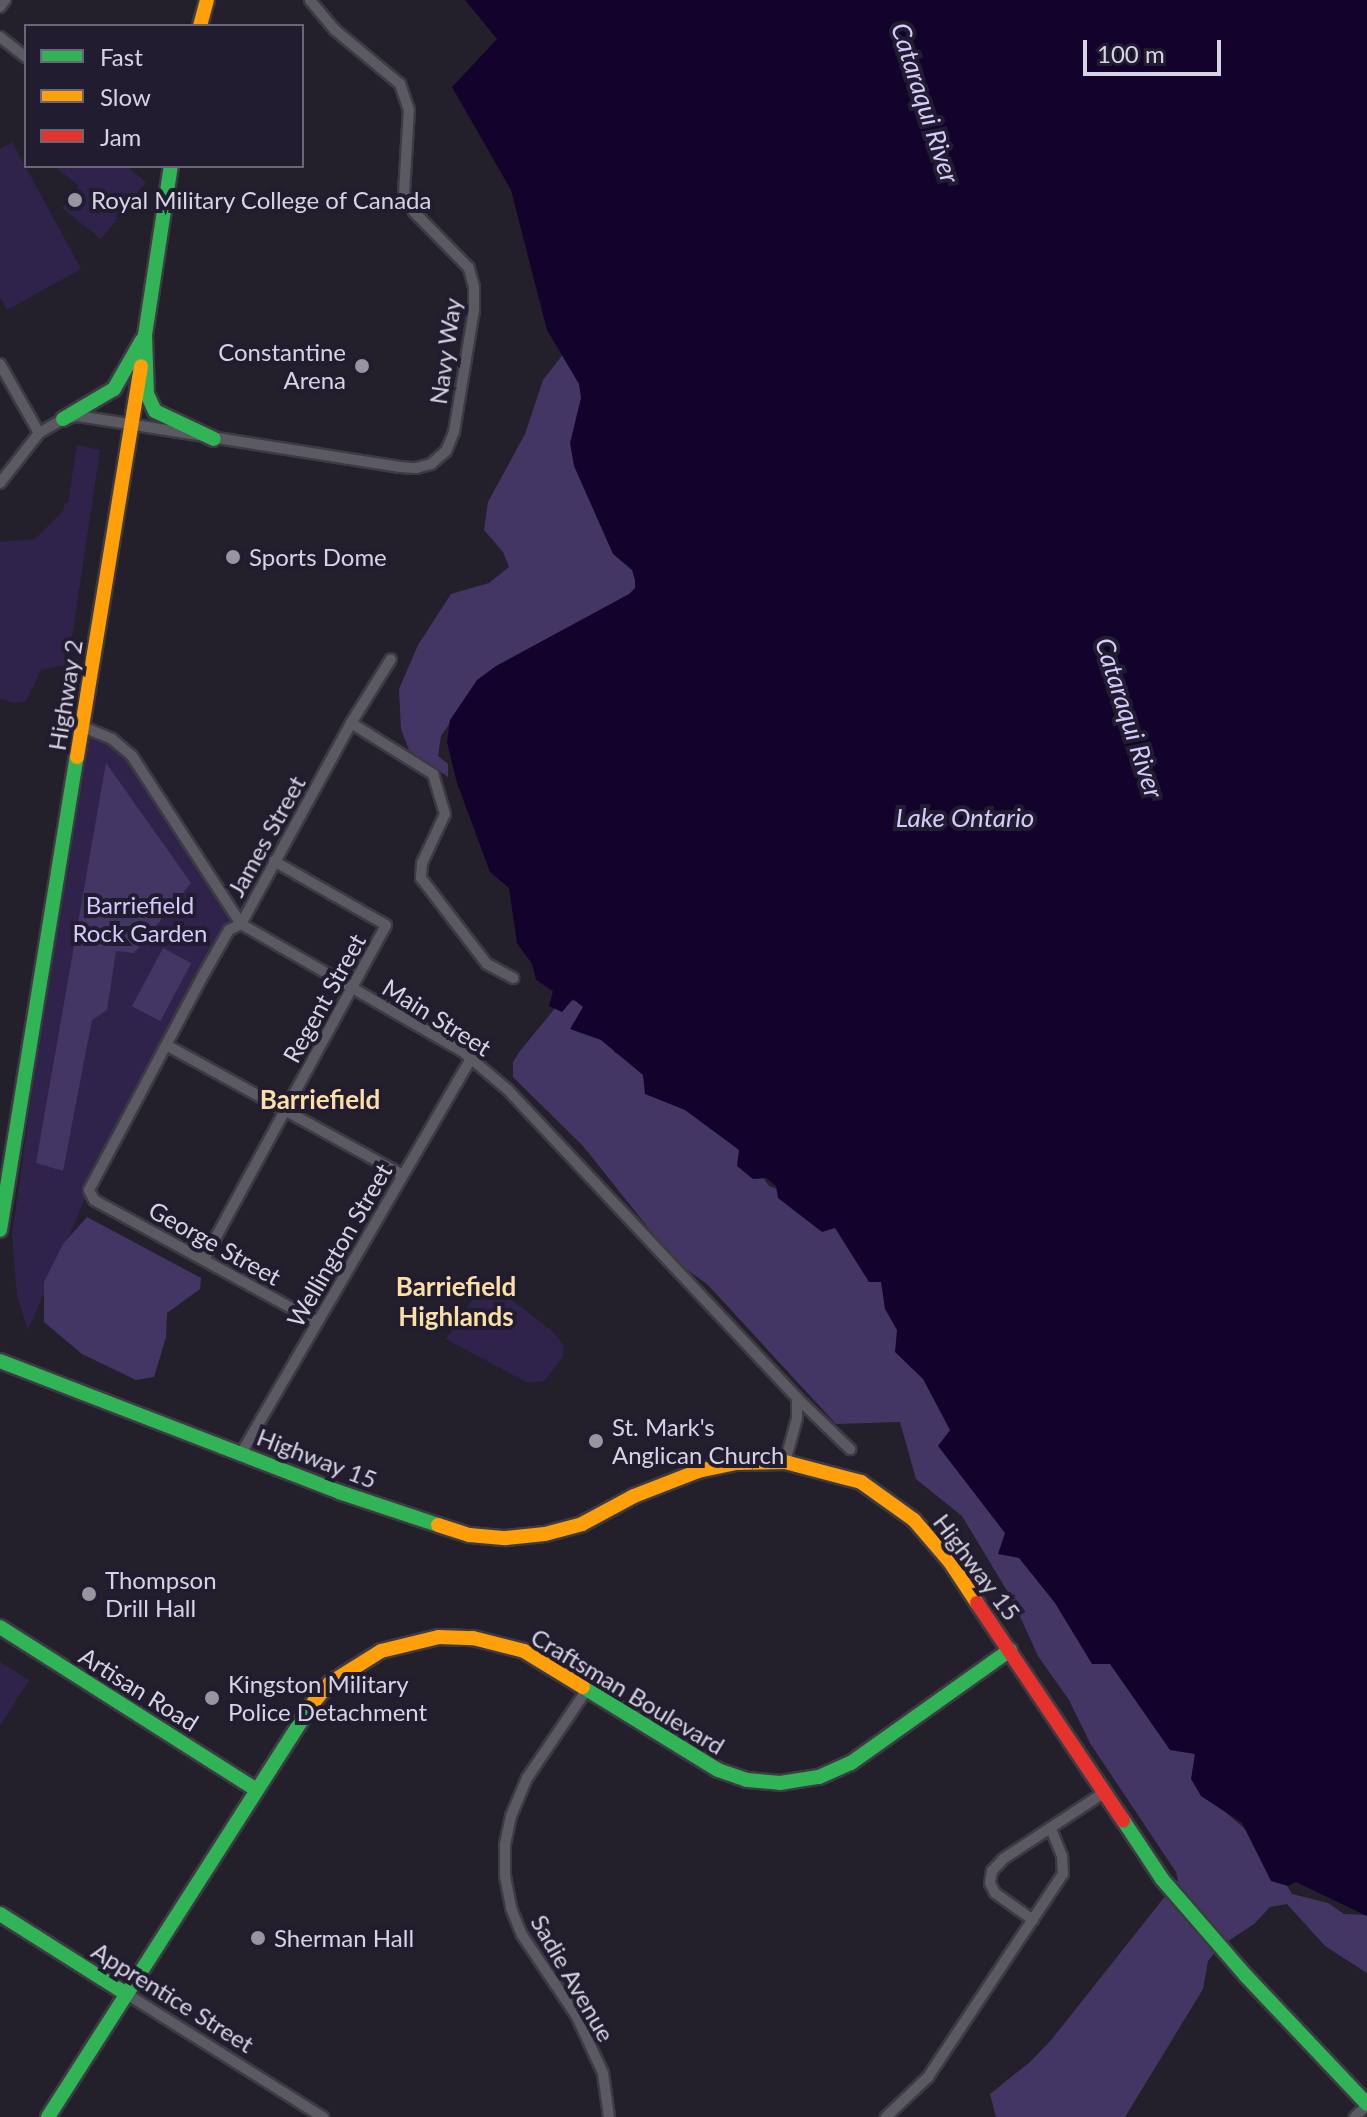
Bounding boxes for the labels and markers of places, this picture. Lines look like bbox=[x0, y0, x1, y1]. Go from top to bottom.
place label: Royal Military College of Canada bbox=[91, 186, 432, 214]
marker: Royal Military College of Canada bbox=[66, 191, 84, 209]
place label: Constantine Arena bbox=[218, 338, 346, 394]
marker: Constantine Arena bbox=[353, 357, 371, 375]
place label: Sports Dome bbox=[249, 543, 387, 571]
marker: Sports Dome bbox=[224, 548, 242, 566]
place label: St. Mark's Anglican Church bbox=[612, 1413, 784, 1469]
marker: St. Mark's Anglican Church bbox=[587, 1432, 605, 1450]
place label: Thompson Drill Hall bbox=[105, 1566, 217, 1622]
marker: Thompson Drill Hall bbox=[80, 1585, 98, 1603]
place label: Kingston Military Police Detachment bbox=[228, 1670, 427, 1726]
marker: Kingston Military Police Detachment bbox=[203, 1689, 221, 1707]
place label: Sherman Hall bbox=[274, 1924, 414, 1952]
marker: Sherman Hall bbox=[249, 1929, 267, 1947]

